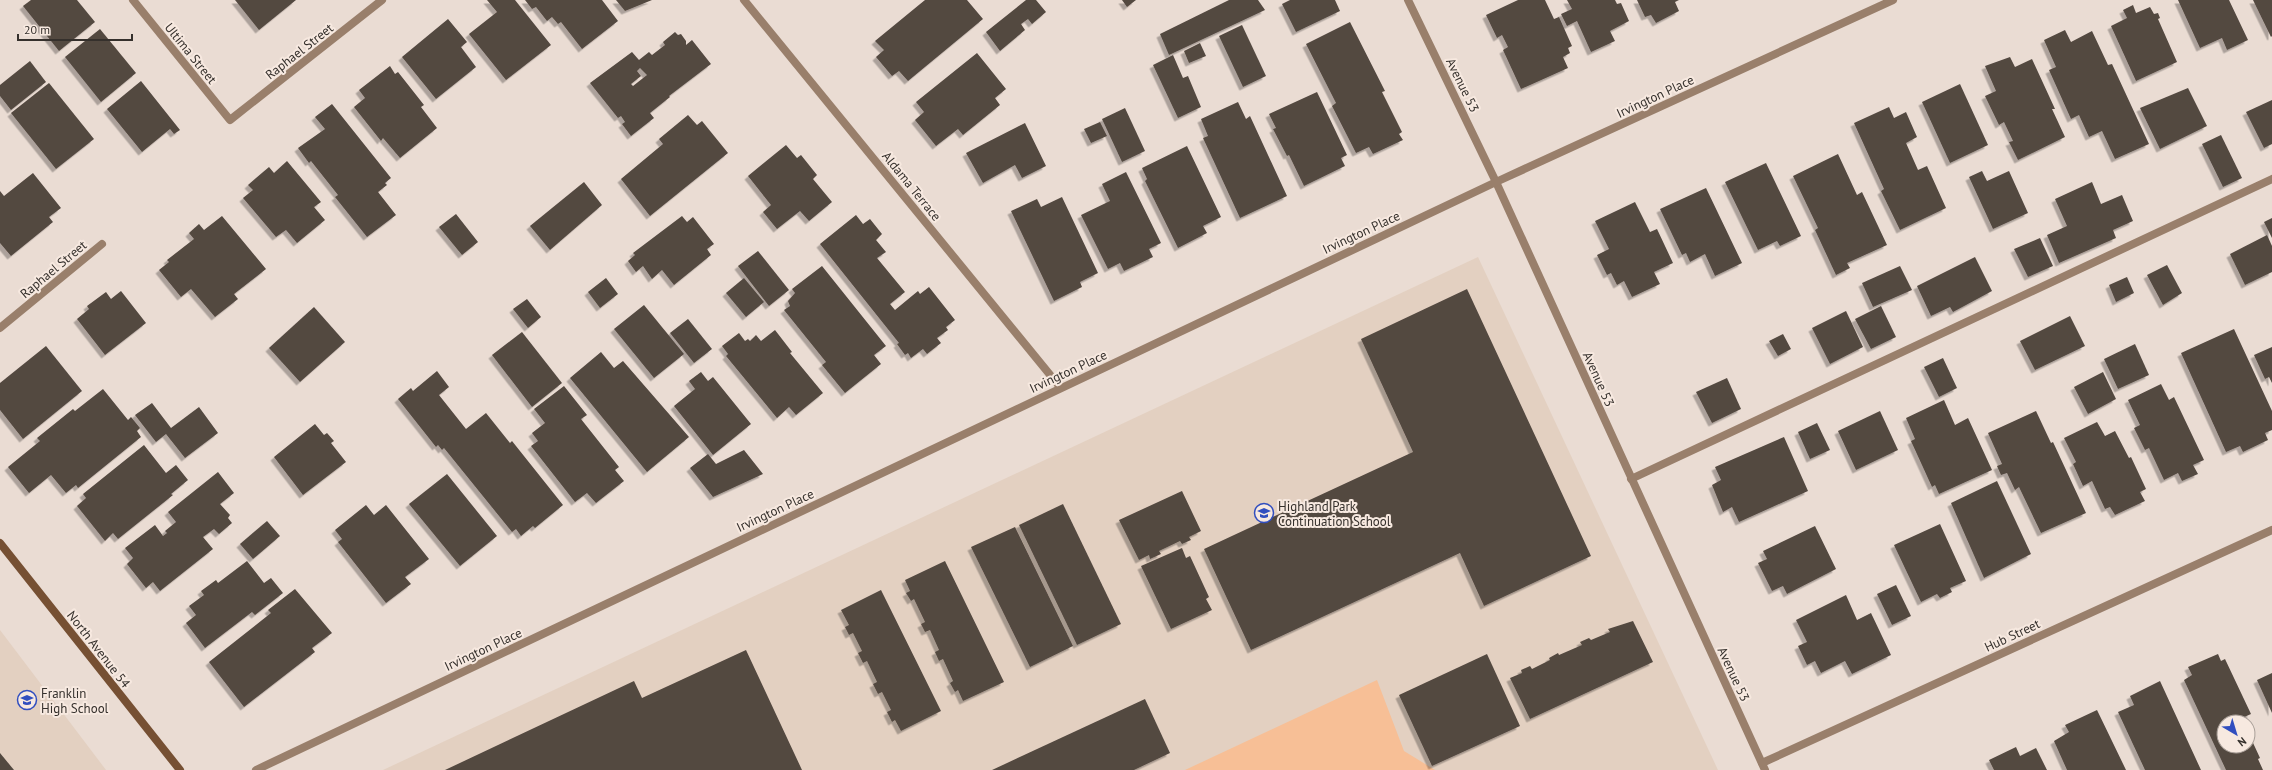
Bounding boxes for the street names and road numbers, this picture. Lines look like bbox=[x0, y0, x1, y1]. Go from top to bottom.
street label: Ultima Street bbox=[161, 19, 221, 88]
street label: Raphael Street bbox=[262, 19, 337, 83]
street label: Avenue 53 bbox=[1442, 55, 1483, 115]
street label: Irvington Place bbox=[1614, 71, 1697, 122]
street label: Aldama Terrace bbox=[878, 148, 945, 225]
street label: Irvington Place bbox=[1320, 207, 1403, 258]
street label: Raphael Street bbox=[17, 236, 91, 302]
street label: Irvington Place bbox=[1027, 346, 1110, 397]
street label: Avenue 53 bbox=[1579, 349, 1618, 409]
street label: Irvington Place bbox=[734, 485, 817, 536]
street label: North Avenue 54 bbox=[63, 607, 134, 691]
street label: Hub Street bbox=[1982, 615, 2043, 656]
street label: Irvington Place bbox=[442, 624, 525, 675]
street label: Avenue 53 bbox=[1714, 644, 1754, 704]

